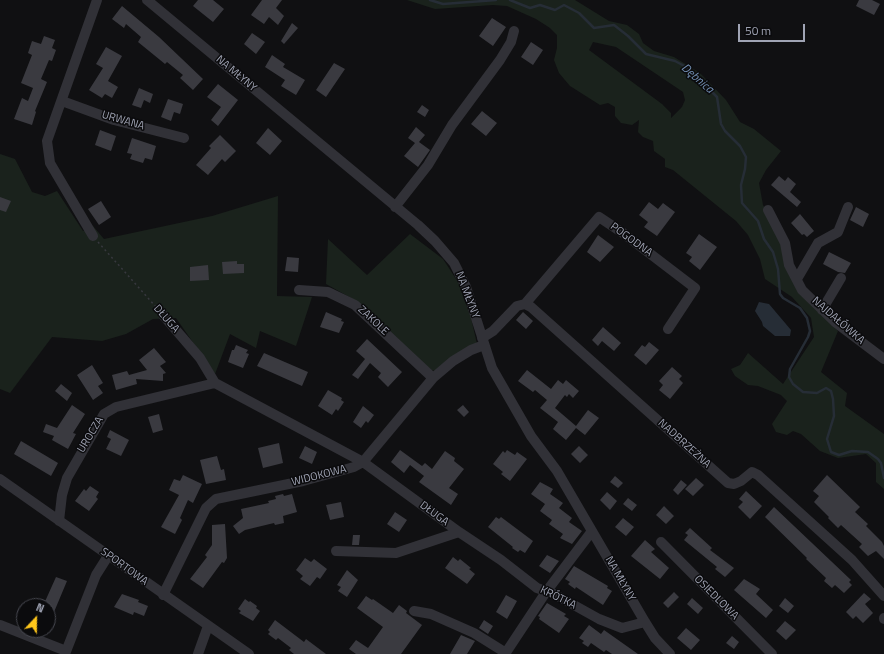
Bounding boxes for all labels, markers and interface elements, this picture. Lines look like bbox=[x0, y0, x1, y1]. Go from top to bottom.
scale bar bbox=[740, 16, 807, 42]
text: 50 m bbox=[745, 21, 771, 40]
street label: NA MŁYNY bbox=[213, 53, 259, 95]
water label: Dębnica bbox=[678, 61, 716, 97]
street label: URWANA bbox=[100, 109, 146, 133]
street label: POGODNA bbox=[607, 220, 655, 260]
street label: NA MŁYNY bbox=[452, 270, 482, 320]
street label: NAJDAŁÓWKA bbox=[809, 295, 867, 347]
street label: DŁUGA bbox=[150, 302, 182, 336]
street label: ZAKOLE bbox=[355, 304, 391, 338]
street label: UROCZA bbox=[75, 415, 107, 455]
street label: NADBRZEŻNA bbox=[655, 417, 713, 471]
street label: WIDOKOWA bbox=[290, 463, 348, 489]
street label: DŁUGA bbox=[417, 499, 451, 529]
street label: SPORTOWA bbox=[98, 545, 150, 589]
street label: NA MŁYNY bbox=[602, 554, 638, 604]
street label: OSIEDLOWA bbox=[691, 573, 741, 623]
street label: KRÓTKA bbox=[538, 584, 578, 612]
north arrow bbox=[16, 598, 56, 638]
text: N bbox=[34, 599, 47, 617]

